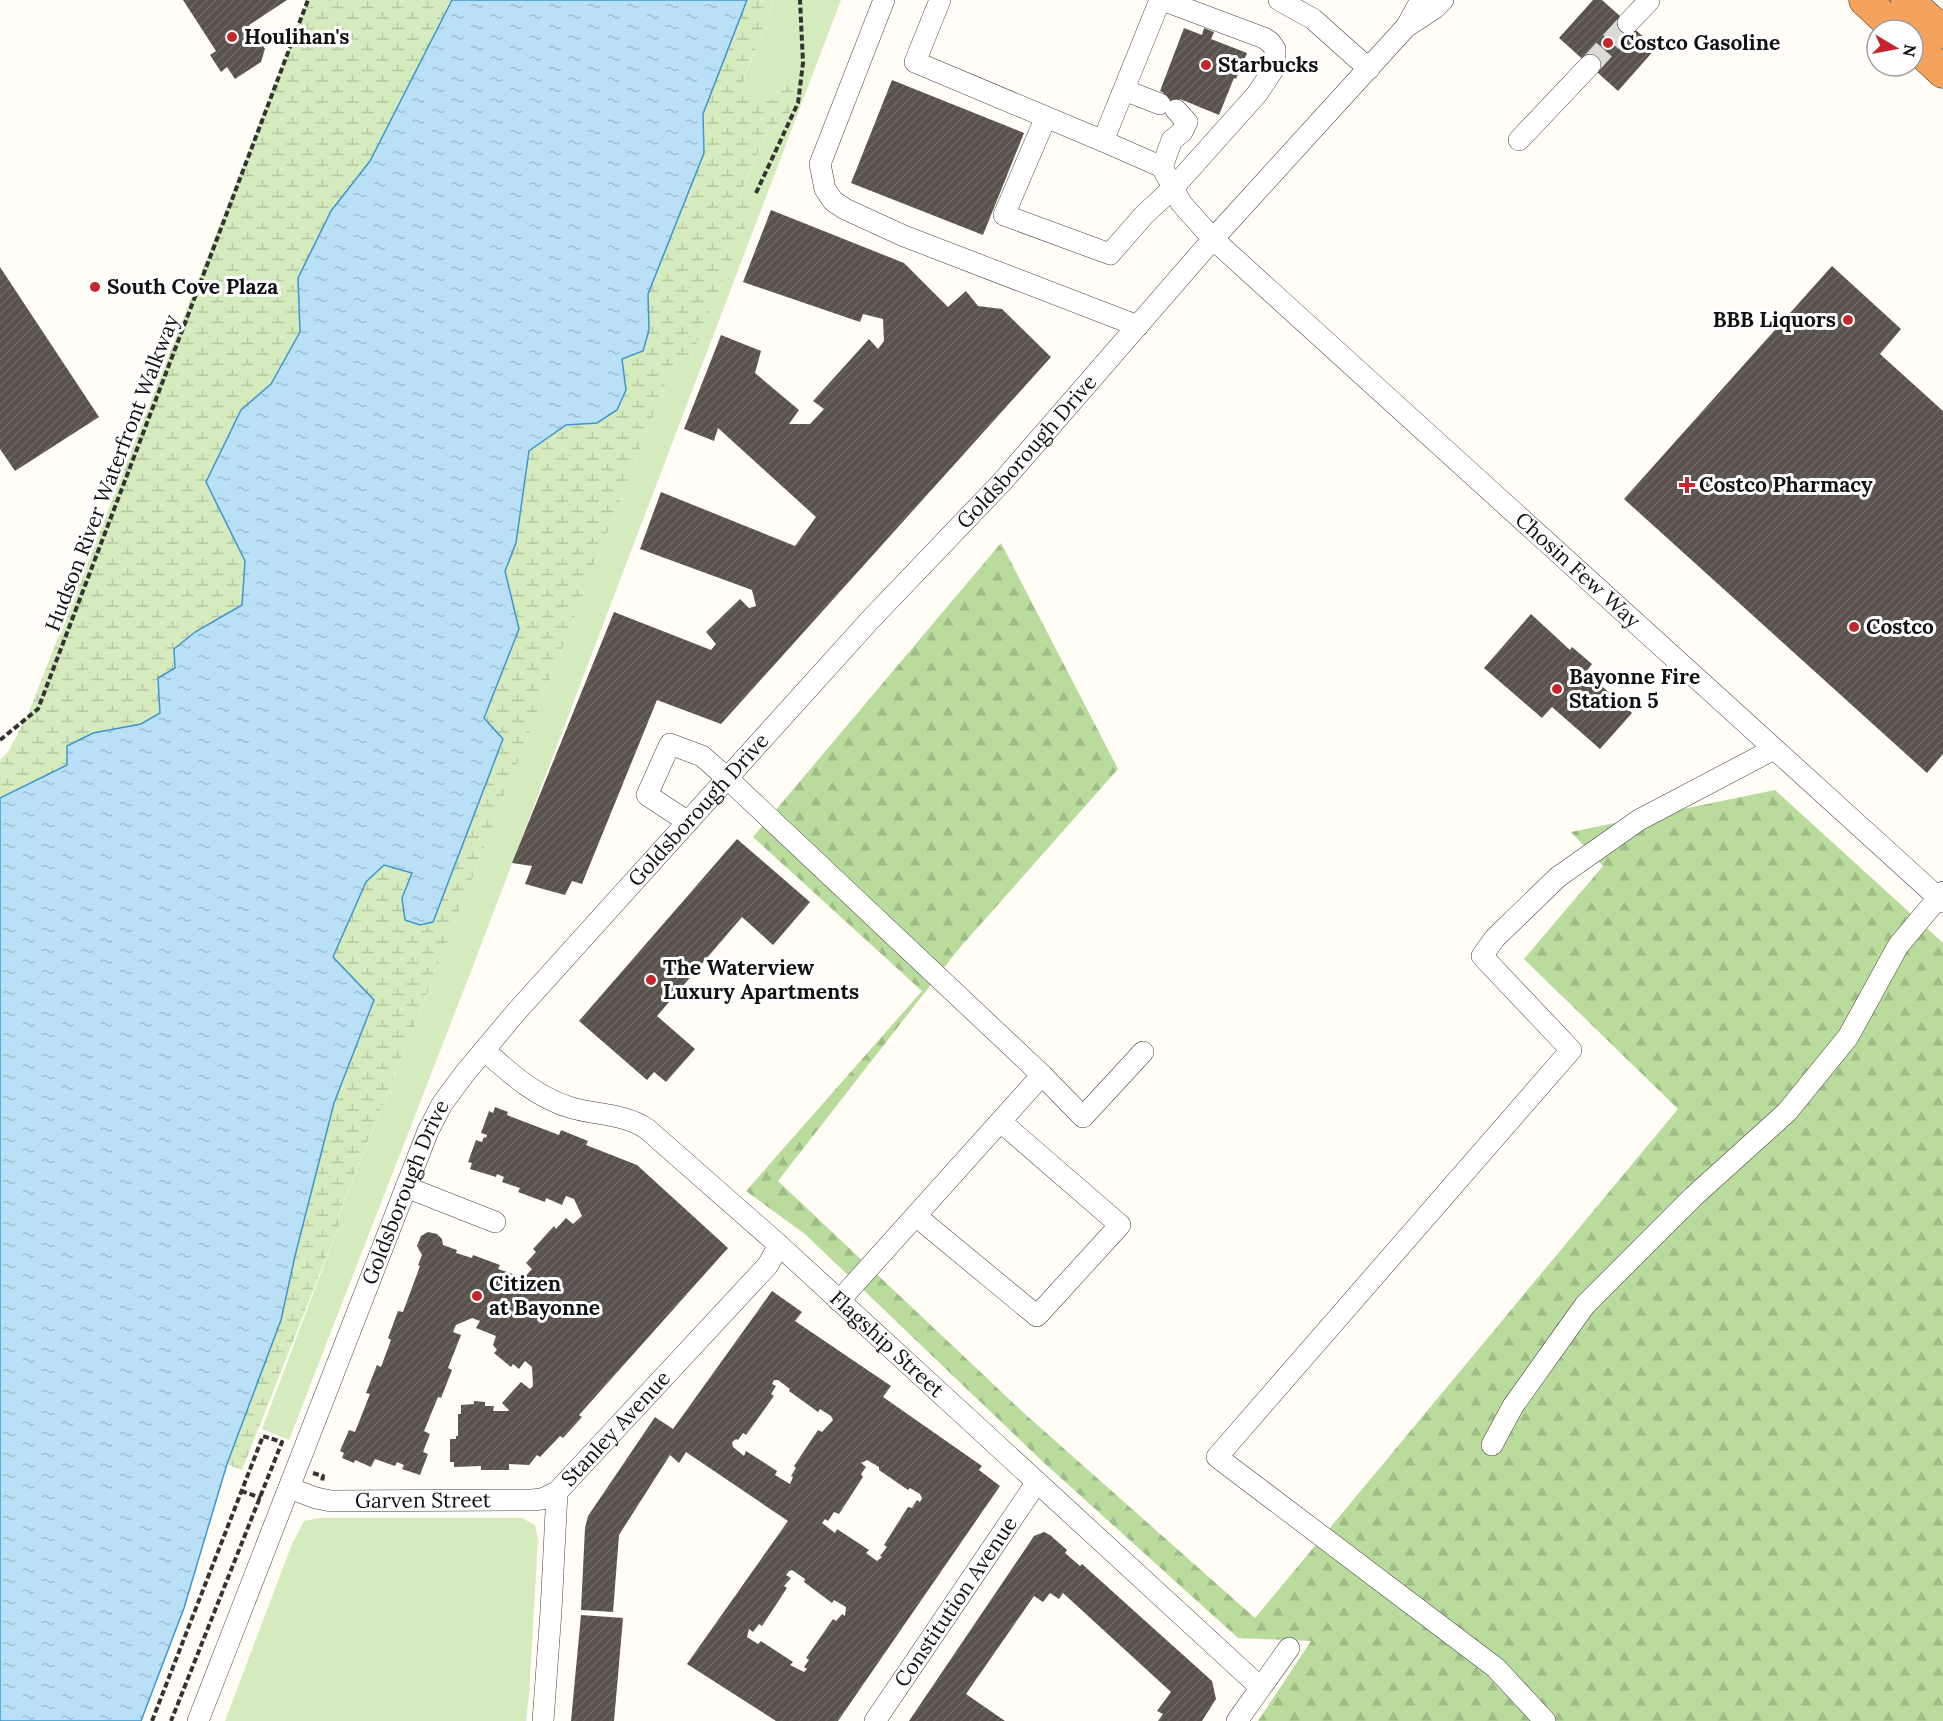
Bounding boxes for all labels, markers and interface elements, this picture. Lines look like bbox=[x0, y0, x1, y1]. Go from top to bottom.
north arrow bbox=[1865, 18, 1925, 78]
place label: Houlihan's bbox=[244, 23, 350, 50]
place label: Costco Gasoline bbox=[1620, 29, 1780, 56]
marker: Houlihan's bbox=[225, 30, 239, 44]
marker: Costco Gasoline bbox=[1601, 36, 1615, 50]
text: N bbox=[1899, 43, 1921, 58]
place label: Starbucks bbox=[1218, 51, 1319, 78]
marker: Starbucks bbox=[1199, 58, 1213, 72]
place label: South Cove Plaza bbox=[107, 273, 278, 300]
marker: South Cove Plaza bbox=[88, 280, 102, 294]
place label: BBB Liquors bbox=[1713, 306, 1836, 333]
street label: Hudson River Waterfront Walkway bbox=[39, 311, 185, 635]
marker: BBB Liquors bbox=[1841, 313, 1855, 327]
street label: Goldsborough Drive bbox=[951, 369, 1102, 534]
place label: Costco Pharmacy bbox=[1699, 471, 1873, 498]
marker: Costco Pharmacy bbox=[1680, 478, 1694, 492]
street label: Chosin Few Way bbox=[1510, 506, 1646, 634]
place label: Costco bbox=[1866, 613, 1934, 640]
marker: Costco bbox=[1847, 620, 1861, 634]
place label: Bayonne Fire Station 5 bbox=[1569, 663, 1700, 714]
marker: Bayonne Fire Station 5 bbox=[1550, 682, 1564, 696]
street label: Goldsborough Drive bbox=[622, 727, 774, 892]
place label: The Waterview Luxury Apartments bbox=[663, 954, 859, 1005]
marker: The Waterview Luxury Apartments bbox=[644, 973, 658, 987]
street label: Goldsborough Drive bbox=[355, 1095, 455, 1288]
place label: Citizen at Bayonne bbox=[489, 1270, 600, 1321]
street label: Flagship Street bbox=[824, 1285, 951, 1404]
marker: Citizen at Bayonne bbox=[470, 1289, 484, 1303]
street label: Stanley Avenue bbox=[555, 1365, 676, 1492]
street label: Garven Street bbox=[355, 1486, 492, 1514]
street label: Constitution Avenue bbox=[888, 1511, 1023, 1692]

